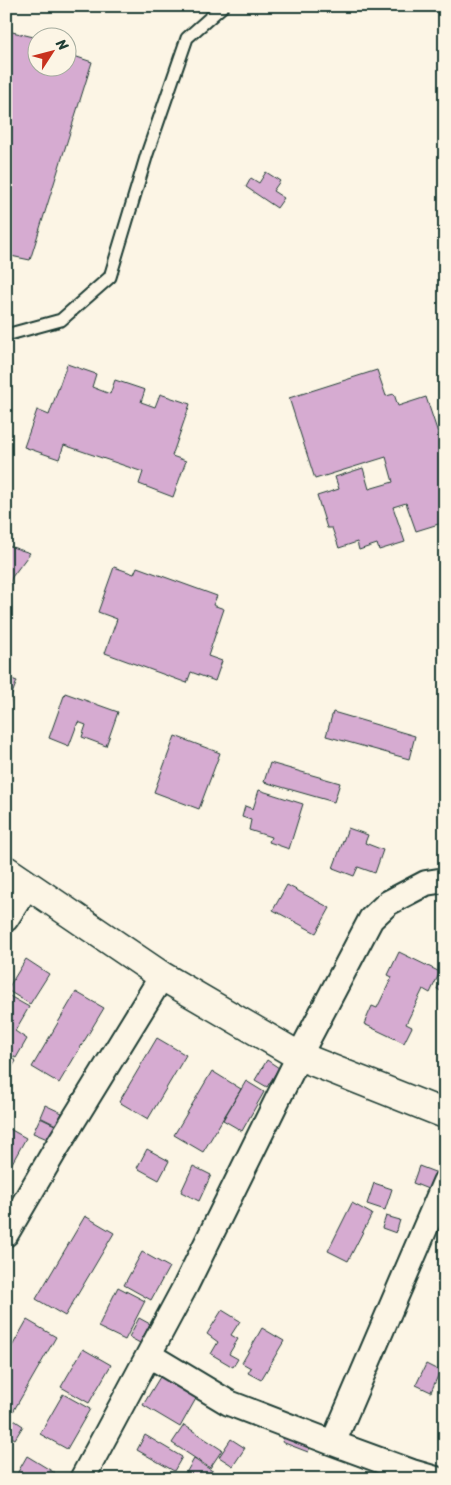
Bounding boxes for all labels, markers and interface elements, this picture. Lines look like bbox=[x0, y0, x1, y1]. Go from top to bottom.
north arrow bbox=[28, 28, 78, 78]
text: N bbox=[49, 33, 75, 56]

